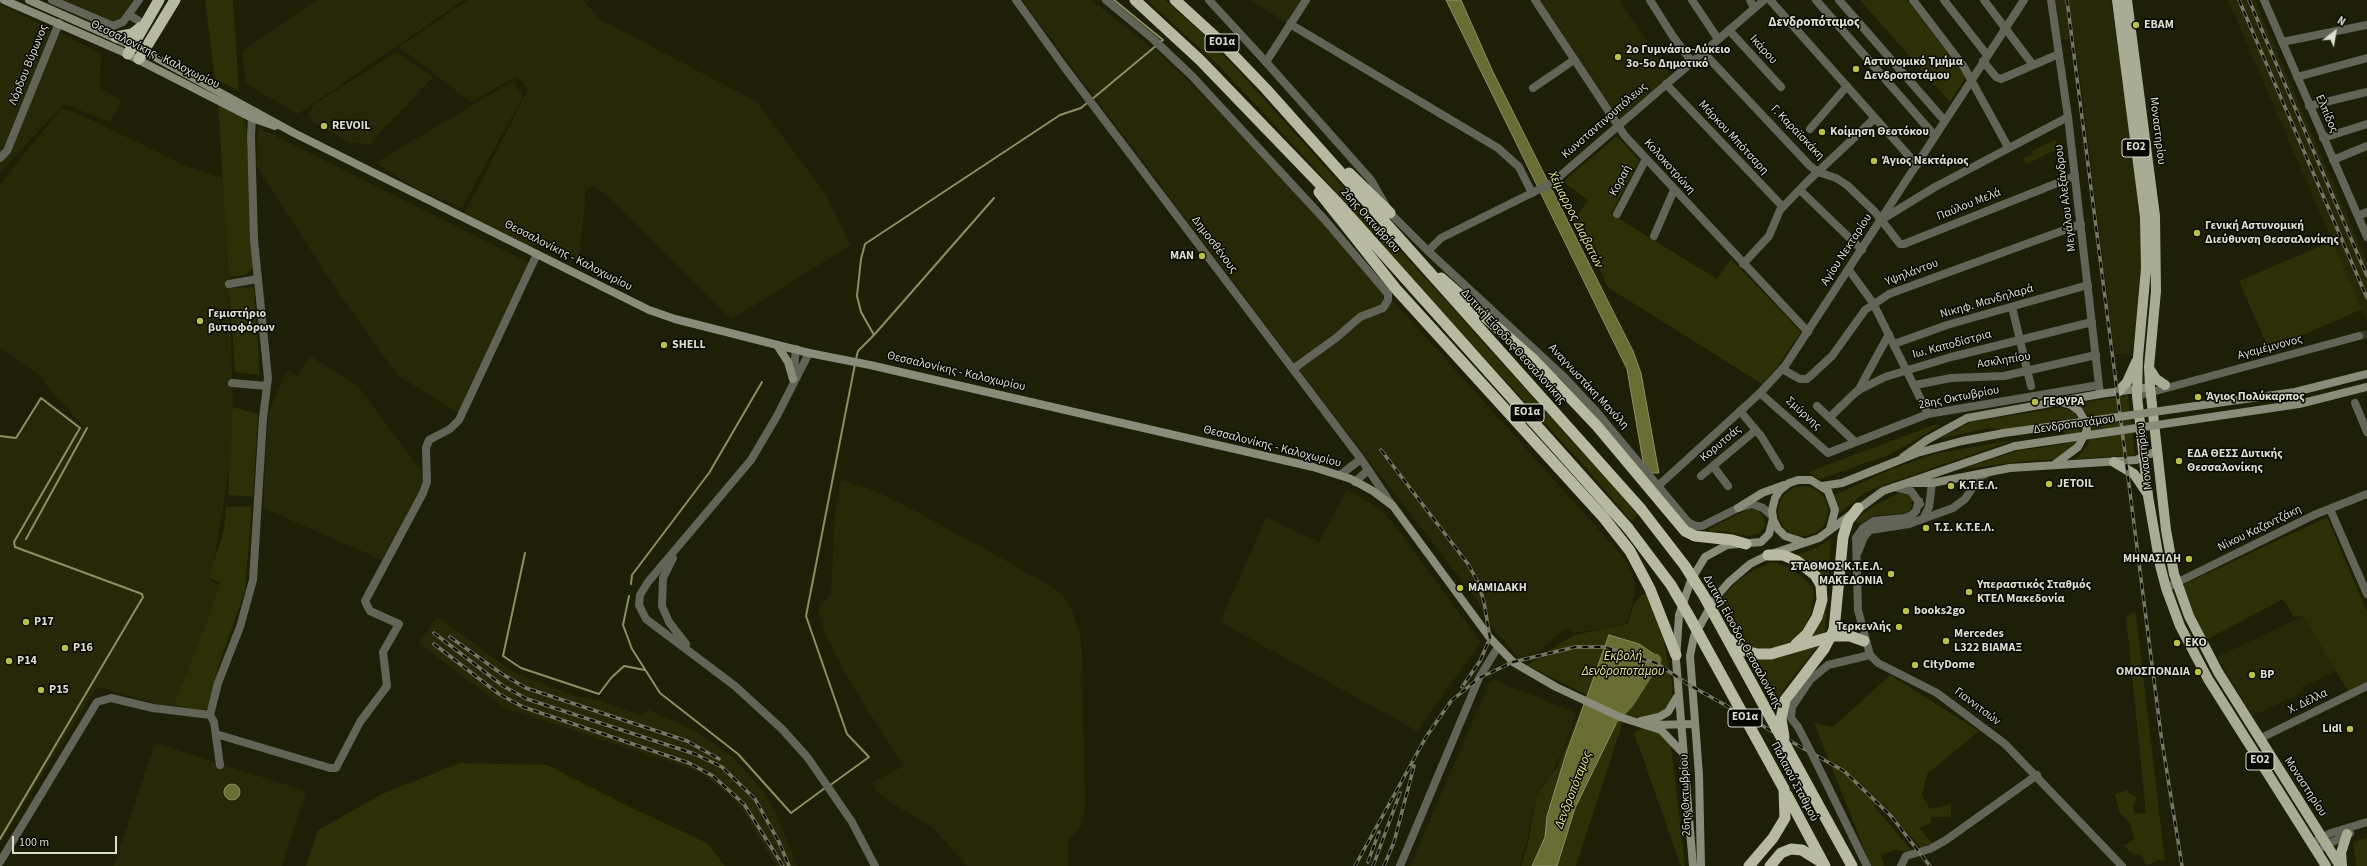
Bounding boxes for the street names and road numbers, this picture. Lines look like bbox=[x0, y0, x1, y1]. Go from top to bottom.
street label: Θεσσαλονίκης - Καλοχωρίου bbox=[88, 17, 222, 93]
street label: Λόρδου Βύρωνος bbox=[6, 23, 52, 107]
street label: Ικάρου bbox=[1746, 32, 1780, 68]
road number: ΕΟ1α bbox=[1205, 34, 1239, 52]
street label: Κωνσταντινουπόλεως bbox=[1559, 80, 1651, 162]
street label: Ελπίδος bbox=[2311, 93, 2341, 135]
street label: Μοναστηρίου bbox=[2146, 96, 2168, 166]
street label: Μάρκου Μπότσαρη bbox=[1695, 98, 1771, 178]
street label: Γ. Καραϊσκάκη bbox=[1767, 102, 1827, 164]
street label: Κολοκοτρώνη bbox=[1640, 136, 1698, 198]
road number: ΕΟ2 bbox=[2122, 139, 2150, 157]
street label: Μεγάλου Αλεξάνδρου bbox=[2052, 144, 2080, 252]
street label: Κοραή bbox=[1607, 163, 1635, 199]
street label: 26ης Οκτωβρίου bbox=[1337, 186, 1403, 256]
street label: Παύλου Μελά bbox=[1935, 186, 2003, 224]
street label: Αγίου Νεκταρίου bbox=[1818, 211, 1876, 289]
street label: Δημοσθένους bbox=[1188, 214, 1240, 276]
street label: Θεσσαλονίκης - Καλοχωρίου bbox=[502, 217, 634, 295]
street label: Υψηλάντου bbox=[1883, 256, 1941, 290]
street label: Νικηφ. Μανδηλαρά bbox=[1939, 282, 2035, 322]
street label: Δυτική Είσοδος Θεσσαλονίκης bbox=[1457, 286, 1569, 408]
street label: Ιω. Καποδίστρια bbox=[1911, 328, 1993, 362]
street label: Αγαμέμνονος bbox=[2236, 332, 2304, 364]
street label: Αναγνωστάκη Μανόλη bbox=[1545, 341, 1631, 433]
street label: Θεσσαλονίκης - Καλοχωρίου bbox=[885, 349, 1027, 395]
street label: Ασκληπίου bbox=[1976, 350, 2032, 372]
street label: 28ης Οκτωβρίου bbox=[1917, 383, 2001, 413]
street label: Σμύρνης bbox=[1782, 394, 1824, 434]
road number: ΕΟ1α bbox=[1510, 404, 1544, 422]
street label: Δενδροποτάμου bbox=[2033, 412, 2115, 438]
street label: Μοναστηρίου bbox=[2134, 421, 2156, 491]
street label: Θεσσαλονίκης - Καλοχωρίου bbox=[1202, 423, 1342, 471]
street label: Κορυτσάς bbox=[1697, 423, 1745, 465]
street label: Νίκου Καζαντζάκη bbox=[2216, 503, 2304, 555]
street label: Δυτική Είσοδος Θεσσαλονίκης bbox=[1699, 573, 1785, 711]
street label: Γιαννιτσών bbox=[1951, 685, 2003, 729]
street label: Χ. Δέλλα bbox=[2286, 686, 2330, 718]
road number: ΕΟ1α bbox=[1728, 709, 1762, 727]
street label: Παλαιού Σταθμού bbox=[1767, 740, 1821, 824]
road number: ΕΟ2 bbox=[2246, 752, 2274, 770]
street label: 26ης Οκτωβρίου bbox=[1677, 754, 1695, 836]
street label: Μοναστηρίου bbox=[2280, 755, 2330, 819]

